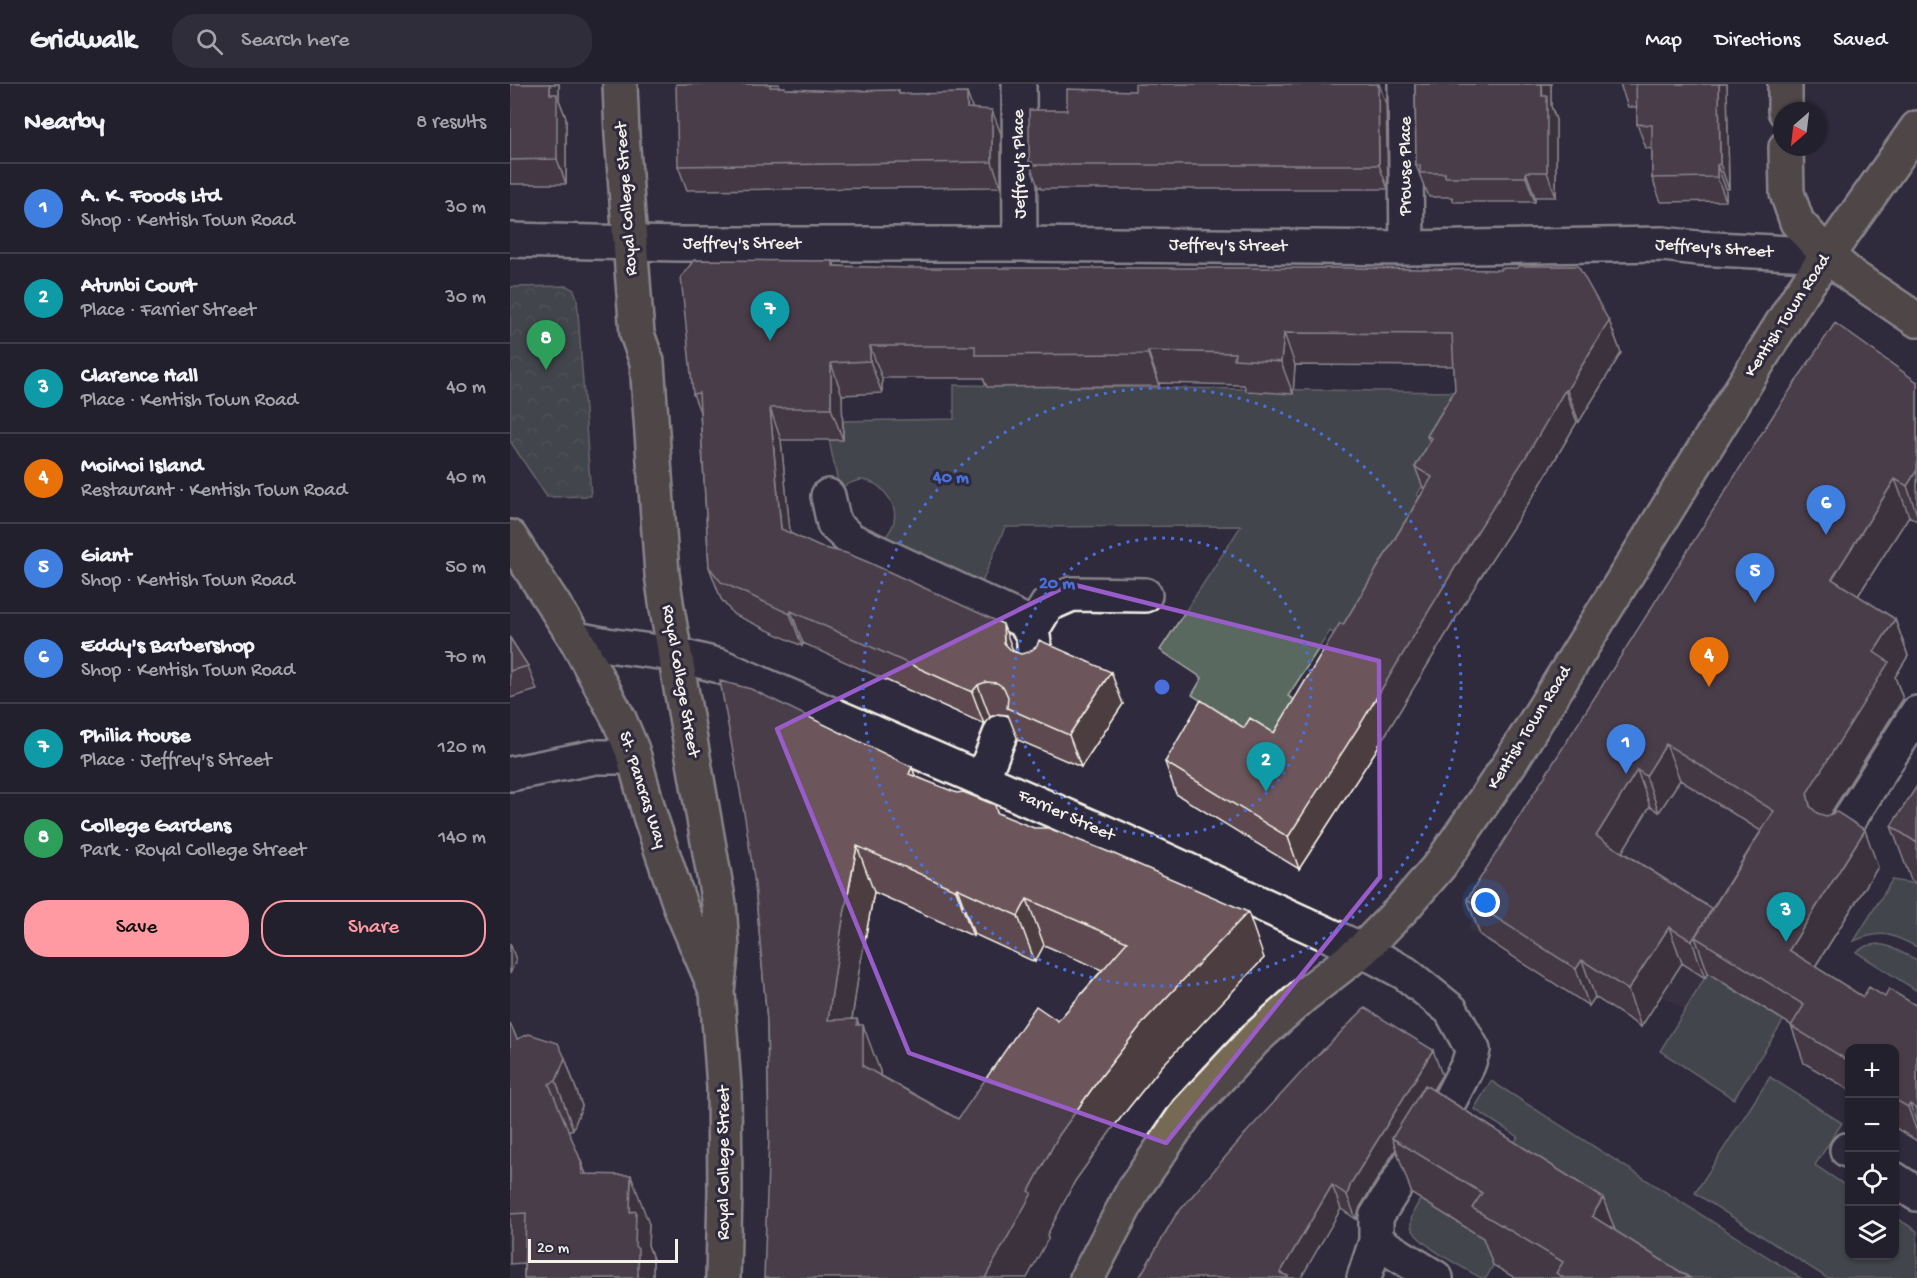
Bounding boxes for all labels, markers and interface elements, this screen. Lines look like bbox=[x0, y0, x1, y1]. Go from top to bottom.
search box bbox=[172, 14, 592, 68]
text: Gridwalk bbox=[30, 25, 136, 58]
icon: search bbox=[193, 25, 226, 58]
text: Search here bbox=[241, 28, 349, 54]
text: Map bbox=[1645, 29, 1682, 54]
text: Directions bbox=[1715, 29, 1800, 54]
text: Saved bbox=[1833, 29, 1887, 54]
north arrow bbox=[1773, 102, 1827, 156]
text: Nearby bbox=[24, 108, 105, 139]
street label: Jeffrey's Place bbox=[1009, 109, 1031, 219]
text: 8 results bbox=[416, 112, 486, 135]
street label: Prowse Place bbox=[1396, 116, 1417, 217]
street label: Royal College Street bbox=[611, 120, 643, 277]
text: A. K. Foods Ltd bbox=[81, 184, 221, 210]
text: 1 bbox=[39, 197, 48, 220]
text: 30 m bbox=[445, 197, 486, 220]
text: Shop · Kentish Town Road bbox=[81, 210, 295, 233]
street label: Jeffrey's Street bbox=[683, 234, 803, 255]
street label: Jeffrey's Street bbox=[1169, 234, 1289, 258]
street label: Jeffrey's Street bbox=[1654, 234, 1775, 264]
street label: Kentish Town Road bbox=[1741, 250, 1836, 381]
text: Atunbi Court bbox=[81, 274, 196, 300]
text: 2 bbox=[39, 287, 48, 310]
text: 30 m bbox=[445, 287, 486, 310]
pin: 7 bbox=[750, 292, 790, 341]
text: Place · Farrier Street bbox=[81, 300, 256, 323]
pin: 8 bbox=[526, 320, 566, 370]
text: Clarence Hall bbox=[81, 364, 198, 390]
text: 3 bbox=[38, 377, 49, 400]
text: 40 m bbox=[446, 377, 486, 400]
text: Place · Kentish Town Road bbox=[81, 390, 298, 413]
text: MoiMoi Island bbox=[81, 454, 203, 480]
text: 4 bbox=[39, 467, 48, 490]
text: 40 m bbox=[446, 467, 486, 490]
text: 40 m bbox=[932, 468, 969, 489]
text: Restaurant · Kentish Town Road bbox=[81, 480, 347, 503]
pin: 6 bbox=[1806, 486, 1846, 535]
text: Giant bbox=[81, 544, 131, 570]
pin: 5 bbox=[1736, 554, 1774, 603]
text: 5 bbox=[38, 557, 49, 580]
text: 50 m bbox=[445, 557, 486, 580]
text: Shop · Kentish Town Road bbox=[81, 570, 295, 593]
text: 20 m bbox=[1039, 574, 1075, 595]
street label: Royal College Street bbox=[656, 603, 704, 760]
text: Eddy's Barbershop bbox=[81, 634, 254, 660]
pin: 4 bbox=[1690, 638, 1728, 687]
text: 6 bbox=[38, 647, 49, 670]
text: 70 m bbox=[445, 647, 486, 670]
text: Shop · Kentish Town Road bbox=[81, 660, 295, 683]
street label: Kentish Town Road bbox=[1483, 661, 1577, 794]
centre of rings bbox=[1152, 677, 1172, 697]
text: Philia House bbox=[81, 724, 191, 750]
pin: 1 bbox=[1606, 724, 1646, 774]
street label: St. Pancras Way bbox=[613, 729, 671, 851]
text: 7 bbox=[38, 737, 49, 760]
text: 120 m bbox=[438, 737, 486, 760]
pin: 2 bbox=[1246, 742, 1286, 792]
text: Place · Jeffrey's Street bbox=[81, 750, 271, 773]
street label: Farrier Street bbox=[1013, 785, 1119, 847]
text: College Gardens bbox=[81, 814, 231, 840]
text: 8 bbox=[38, 827, 49, 850]
text: 140 m bbox=[438, 827, 486, 850]
text: Park · Royal College Street bbox=[81, 840, 306, 863]
your location bbox=[1471, 888, 1500, 917]
pin: 3 bbox=[1766, 892, 1806, 942]
button: Save bbox=[24, 900, 249, 957]
button: Share bbox=[261, 900, 486, 957]
map controls bbox=[1845, 1044, 1899, 1260]
button: + bbox=[1845, 1044, 1899, 1098]
street label: Royal College Street bbox=[714, 1084, 735, 1240]
button: − bbox=[1845, 1098, 1899, 1152]
button: locate bbox=[1845, 1152, 1899, 1206]
button: layers bbox=[1845, 1206, 1899, 1260]
scale bar bbox=[528, 1236, 678, 1264]
text: 20 m bbox=[537, 1240, 569, 1259]

